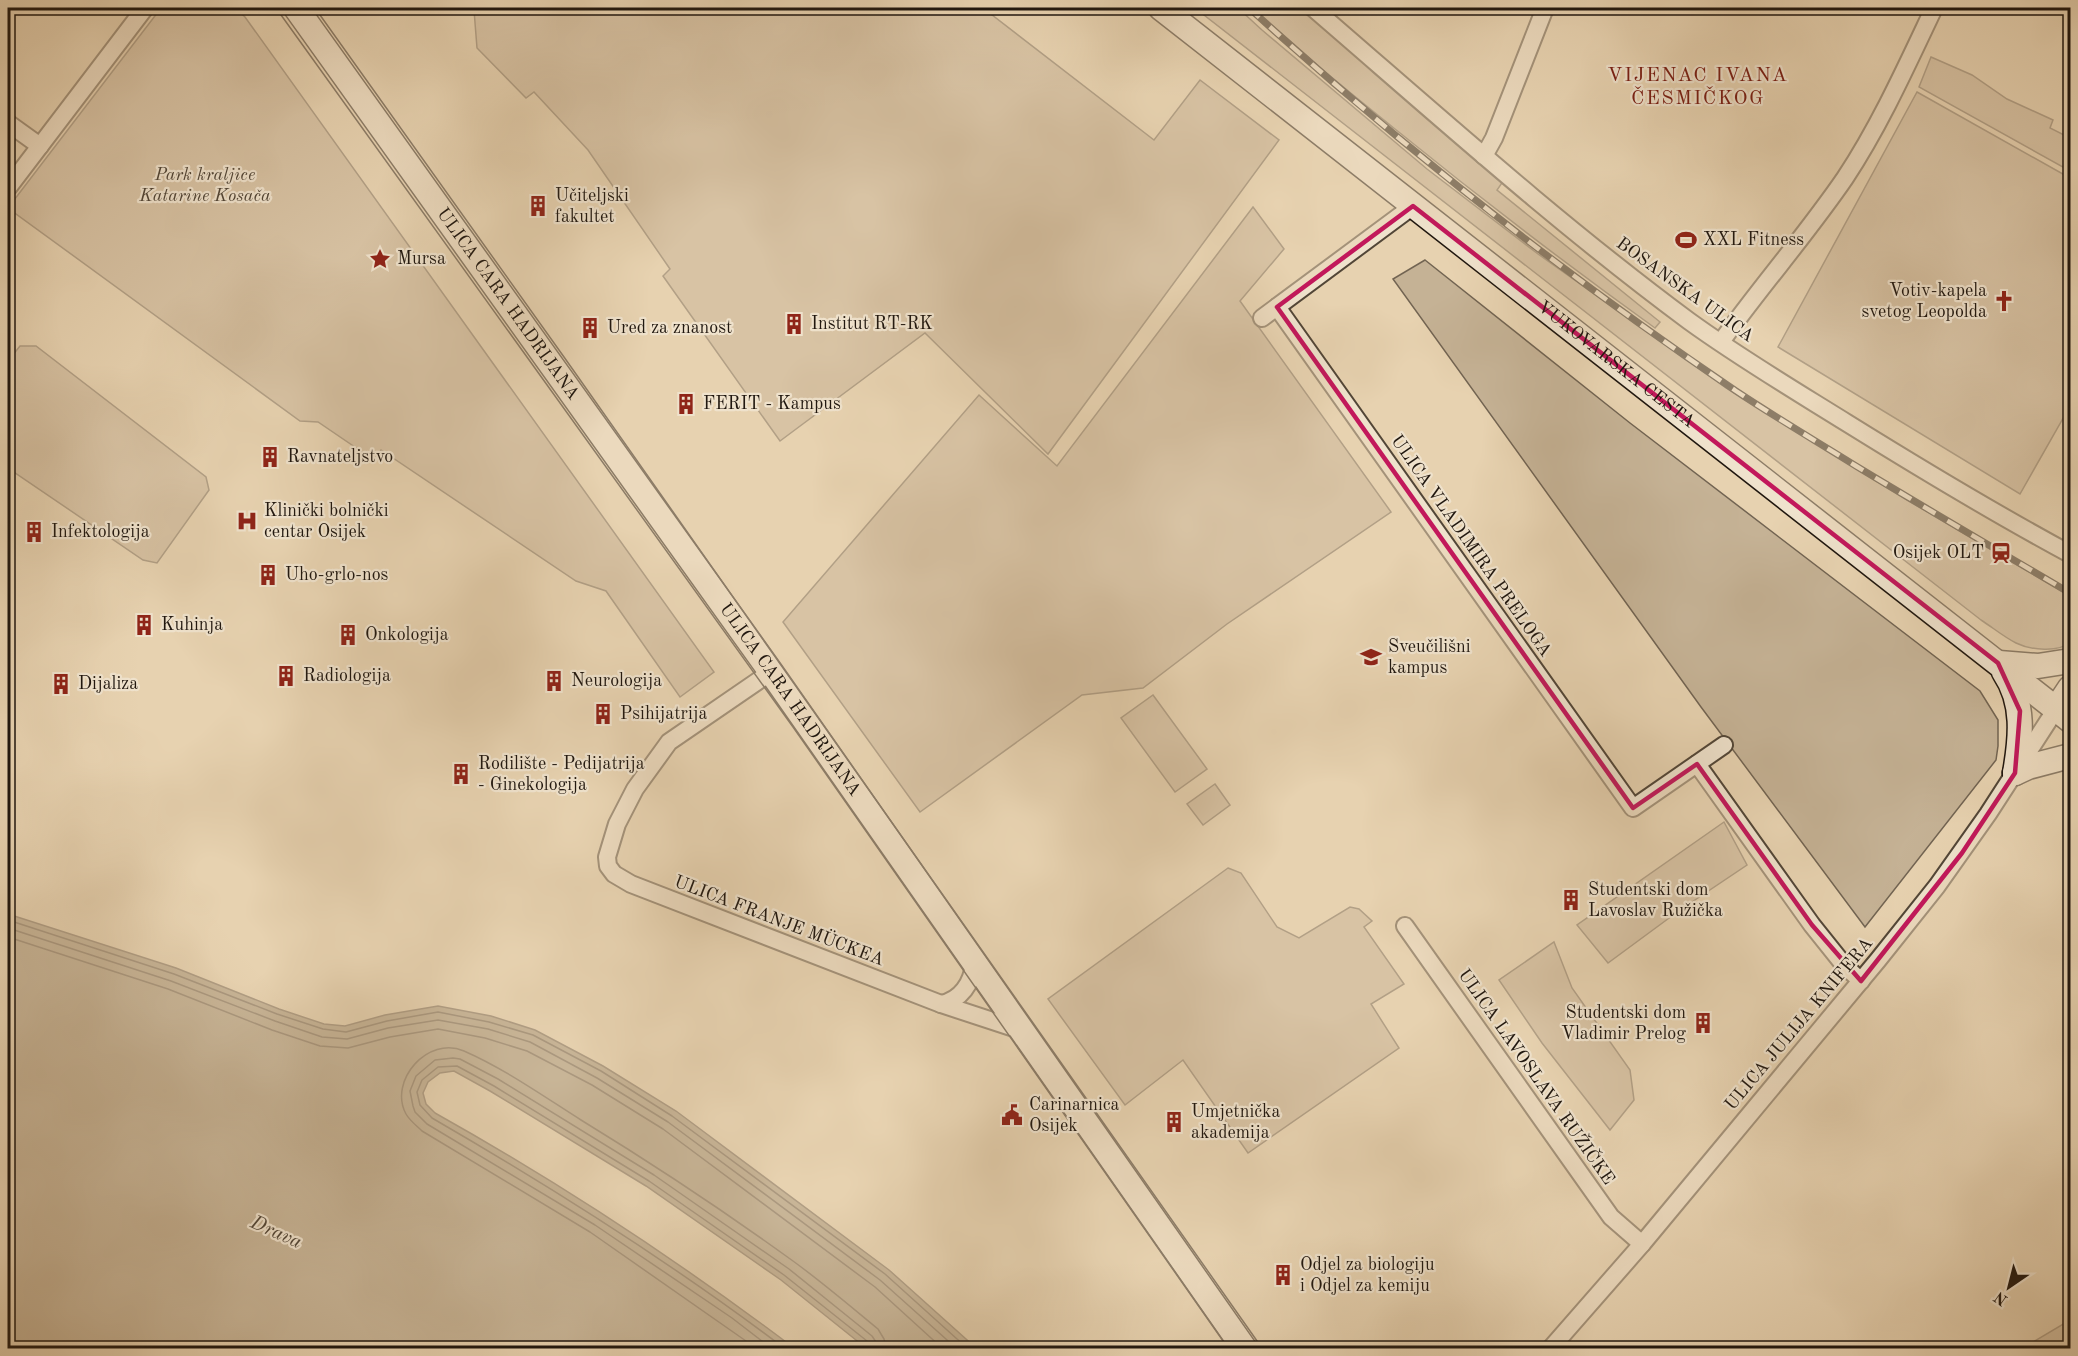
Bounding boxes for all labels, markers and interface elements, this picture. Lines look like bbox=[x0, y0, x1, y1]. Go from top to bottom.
district label: VIJENAC IVANA ČESMIČKOG bbox=[1607, 66, 1789, 109]
park label: Park kraljice Katarine Kosača bbox=[138, 166, 271, 205]
place label: Učiteljski fakultet bbox=[555, 187, 629, 226]
building icon: Učiteljski fakultet bbox=[526, 194, 550, 218]
street label: ULICA CARA HADRIJANA bbox=[433, 205, 582, 403]
sports icon: XXL Fitness bbox=[1674, 228, 1698, 252]
place label: XXL Fitness bbox=[1703, 231, 1804, 249]
street label: BOSANSKA ULICA bbox=[1613, 234, 1757, 346]
place icon: Mursa bbox=[368, 247, 392, 271]
place label: Mursa bbox=[397, 250, 446, 268]
place label: Votiv-kapela svetog Leopolda bbox=[1862, 282, 1987, 321]
church icon: Votiv-kapela svetog Leopolda bbox=[1992, 289, 2016, 313]
street label: VUKOVARSKA CESTA bbox=[1534, 297, 1698, 432]
building icon: Institut RT-RK bbox=[782, 312, 806, 336]
place label: Institut RT-RK bbox=[811, 315, 933, 333]
building icon: Ured za znanost bbox=[578, 316, 602, 340]
place label: Ured za znanost bbox=[607, 319, 732, 337]
building icon: FERIT - Kampus bbox=[674, 392, 698, 416]
place label: FERIT - Kampus bbox=[703, 395, 841, 413]
street label: ULICA VLADIMIRA PRELOGA bbox=[1387, 432, 1555, 660]
building icon: Ravnateljstvo bbox=[258, 445, 282, 469]
place label: Ravnateljstvo bbox=[287, 448, 393, 466]
place label: Klinički bolnički centar Osijek bbox=[264, 502, 389, 541]
hospital icon: Klinički bolnički centar Osijek bbox=[235, 509, 259, 533]
building icon: Infektologija bbox=[22, 520, 46, 544]
place label: Infektologija bbox=[51, 523, 150, 541]
station icon: Osijek OLT bbox=[1989, 541, 2013, 565]
place label: Osijek OLT bbox=[1893, 544, 1984, 562]
building icon: Uho-grlo-nos bbox=[256, 563, 280, 587]
place label: Uho-grlo-nos bbox=[285, 566, 389, 584]
street label: ULICA CARA HADRIJANA bbox=[716, 600, 864, 800]
building icon: Kuhinja bbox=[132, 613, 156, 637]
place label: Kuhinja bbox=[161, 616, 223, 634]
building icon: Onkologija bbox=[336, 623, 360, 647]
place label: Onkologija bbox=[365, 626, 449, 644]
place label: Sveučilišni kampus bbox=[1388, 638, 1471, 677]
school or university icon: Sveučilišni kampus bbox=[1359, 645, 1383, 669]
building icon: Radiologija bbox=[274, 664, 298, 688]
place label: Radiologija bbox=[303, 667, 391, 685]
building icon: Neurologija bbox=[542, 669, 566, 693]
building icon: Dijaliza bbox=[49, 672, 73, 696]
place label: Neurologija bbox=[571, 672, 662, 690]
place label: Dijaliza bbox=[78, 675, 138, 693]
building icon: Psihijatrija bbox=[591, 702, 615, 726]
place label: Psihijatrija bbox=[620, 705, 708, 723]
place label: Rodilište - Pedijatrija - Ginekologija bbox=[478, 755, 645, 794]
building icon: Rodilište - Pedijatrija - Ginekologija bbox=[449, 762, 473, 786]
street label: ULICA FRANJE MÜCKEA bbox=[671, 869, 888, 970]
place label: Studentski dom Lavoslav Ružička bbox=[1588, 881, 1723, 920]
building icon: Studentski dom Lavoslav Ružička bbox=[1559, 888, 1583, 912]
street label: ULICA JULIJA KNIFERA bbox=[1722, 934, 1876, 1114]
street label: ULICA LAVOSLAVA RUŽIČKE bbox=[1454, 963, 1622, 1188]
place label: Studentski dom Vladimir Prelog bbox=[1561, 1004, 1686, 1043]
building icon: Studentski dom Vladimir Prelog bbox=[1691, 1011, 1715, 1035]
place label: Carinarnica Osijek bbox=[1029, 1096, 1120, 1135]
public building icon: Carinarnica Osijek bbox=[1000, 1103, 1024, 1127]
place label: Umjetnička akademija bbox=[1191, 1103, 1280, 1142]
building icon: Umjetnička akademija bbox=[1162, 1110, 1186, 1134]
water label: Drava bbox=[246, 1212, 305, 1253]
place label: Odjel za biologiju i Odjel za kemiju bbox=[1300, 1256, 1435, 1295]
north arrow bbox=[1979, 1257, 2039, 1317]
building icon: Odjel za biologiju i Odjel za kemiju bbox=[1271, 1263, 1295, 1287]
text: N bbox=[1991, 1287, 2011, 1308]

